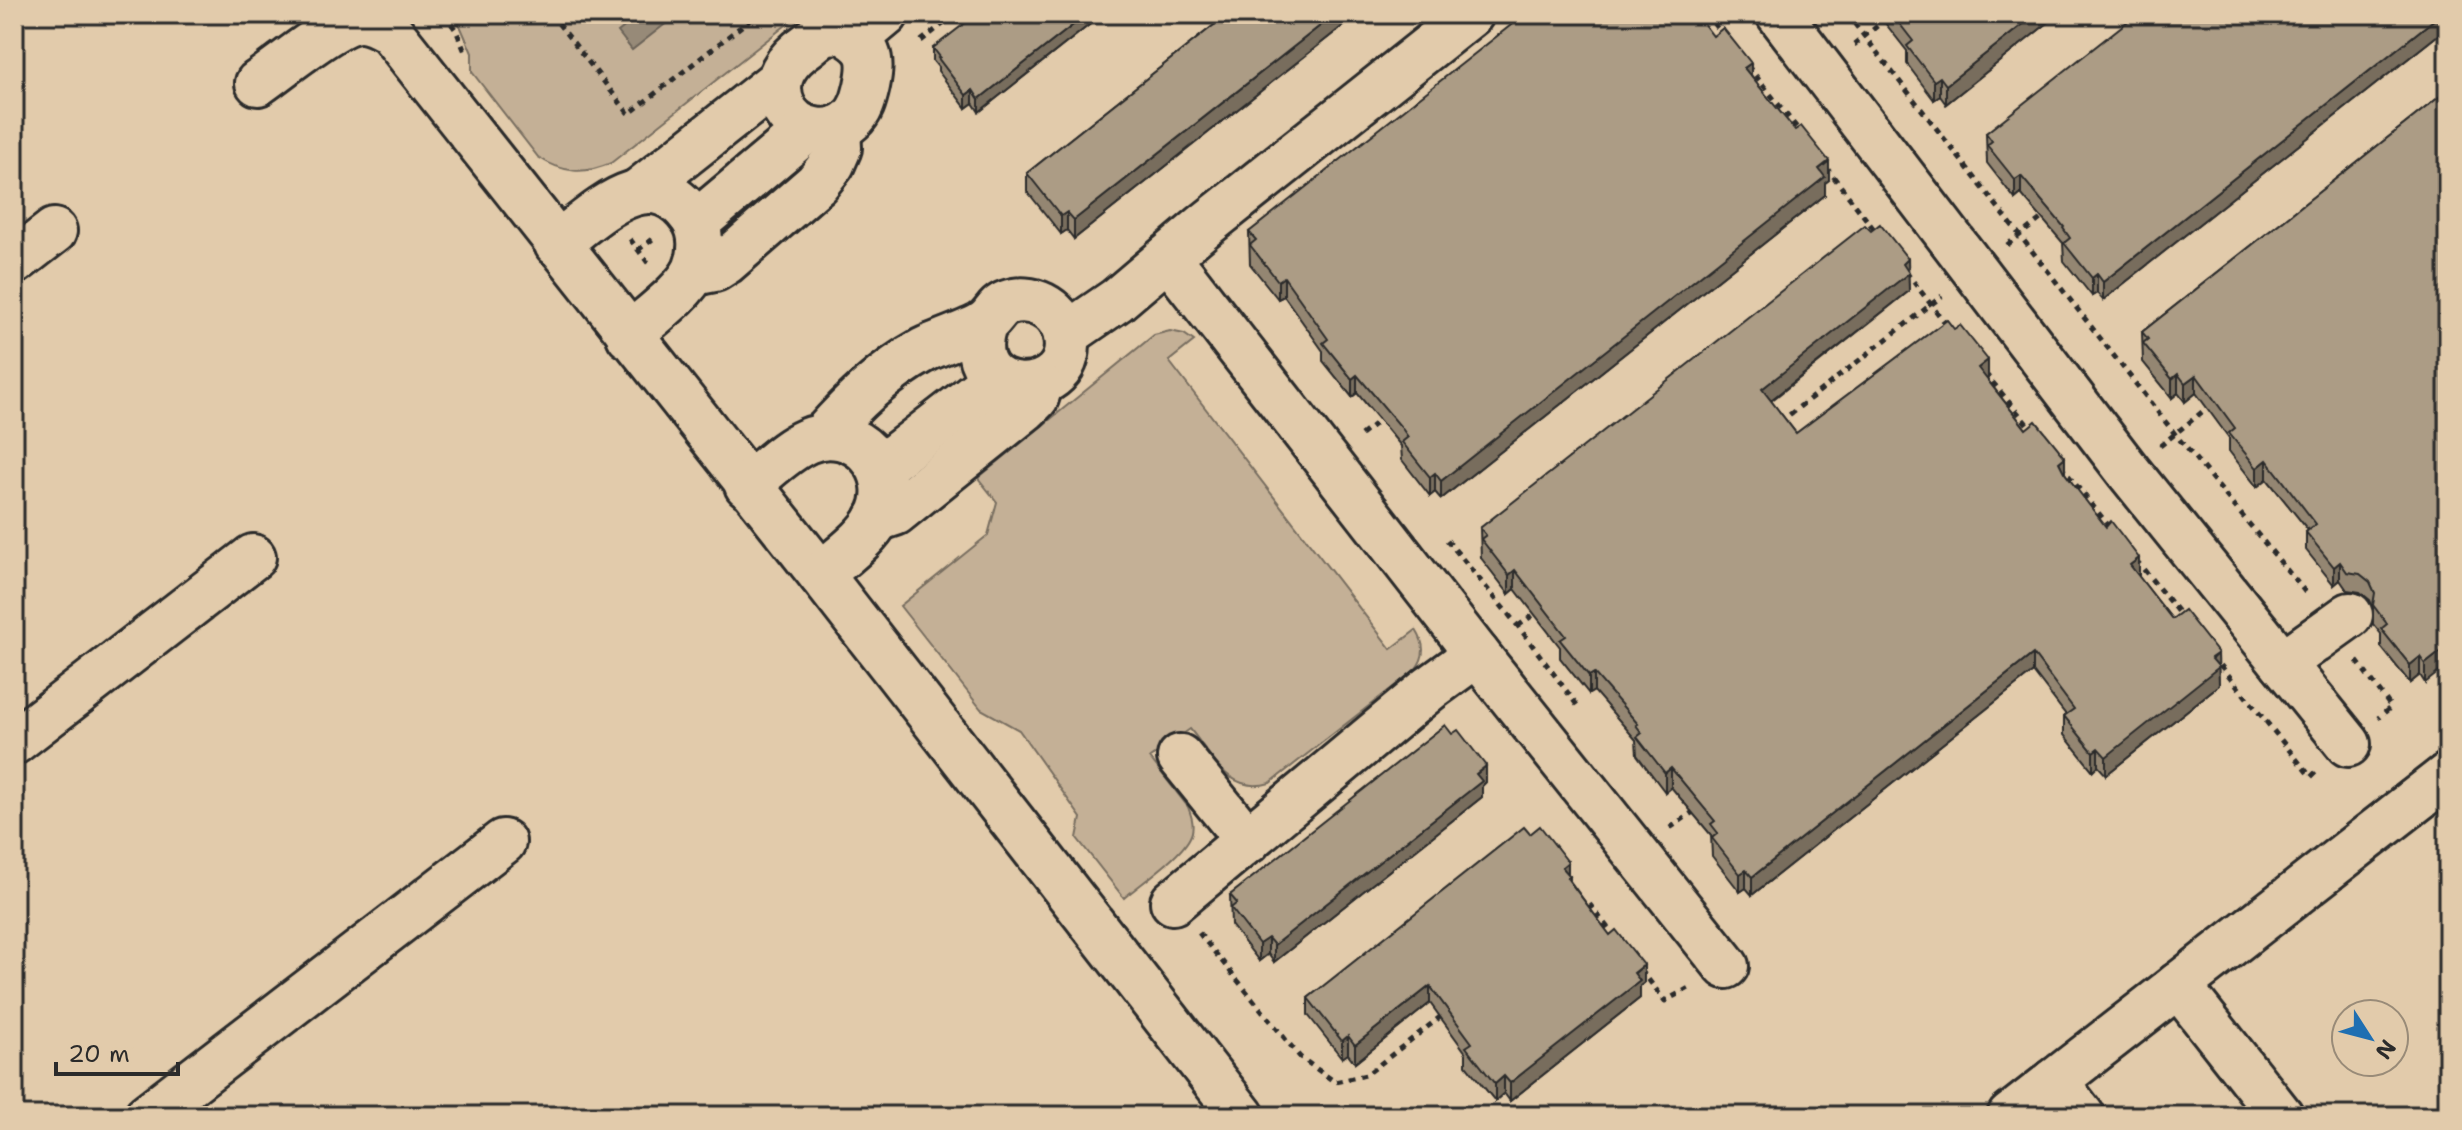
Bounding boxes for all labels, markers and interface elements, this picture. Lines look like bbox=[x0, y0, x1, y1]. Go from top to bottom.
north arrow bbox=[2330, 998, 2410, 1078]
scale bar bbox=[56, 1026, 178, 1076]
text: N bbox=[2369, 1034, 2403, 1065]
text: 20 m bbox=[68, 1038, 130, 1070]

